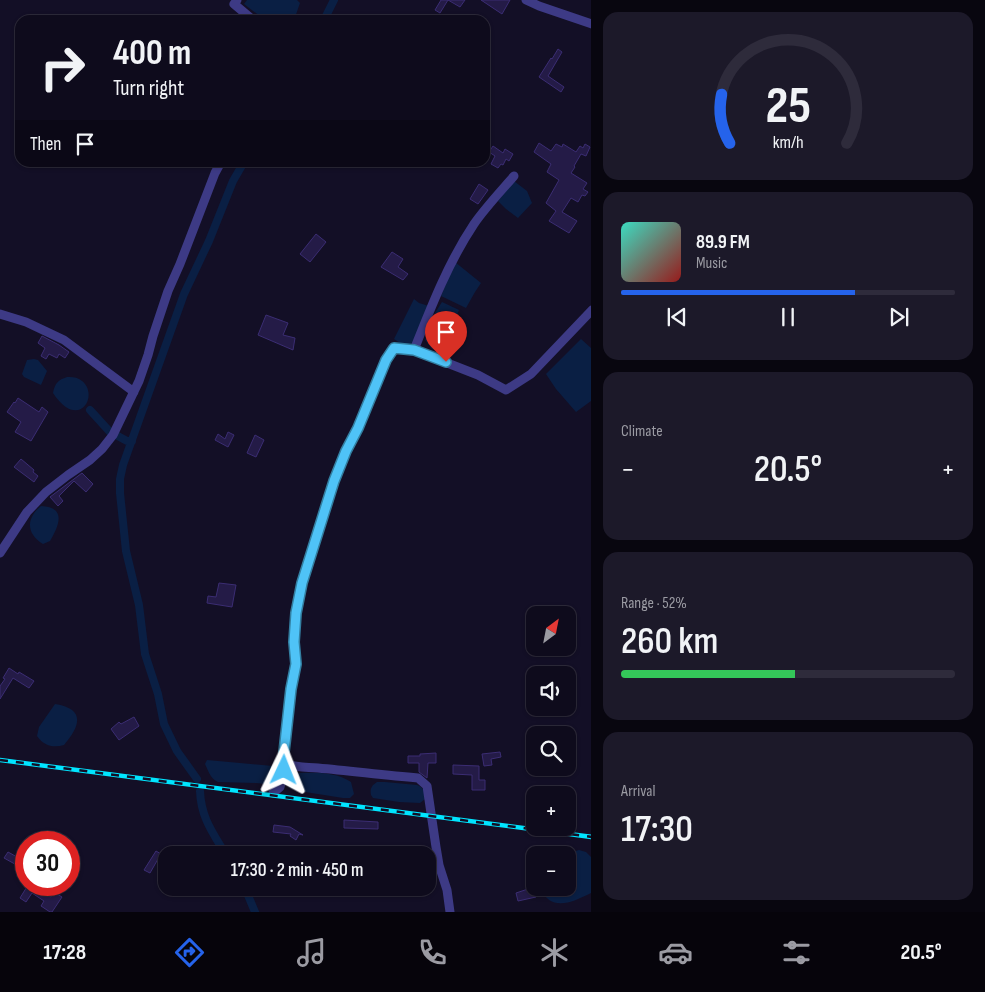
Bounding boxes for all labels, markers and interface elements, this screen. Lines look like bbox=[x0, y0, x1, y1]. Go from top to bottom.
text: 400 m bbox=[113, 32, 191, 75]
icon: right bbox=[30, 35, 95, 100]
text: Turn right bbox=[113, 75, 184, 102]
text: 25 bbox=[765, 75, 811, 138]
icon: arrive bbox=[71, 130, 99, 158]
text: km/h bbox=[773, 132, 803, 153]
text: Then bbox=[30, 133, 61, 156]
text: 89.9 FM bbox=[696, 231, 750, 254]
text: Music bbox=[696, 254, 727, 273]
icon: previous bbox=[663, 303, 691, 331]
icon: pause bbox=[774, 303, 802, 331]
icon: next bbox=[885, 303, 913, 331]
pin bbox=[425, 311, 467, 362]
icon: arrive bbox=[432, 318, 460, 346]
text: Climate bbox=[621, 422, 663, 441]
text: 20.5° bbox=[754, 447, 822, 492]
text: − bbox=[621, 453, 635, 486]
text: + bbox=[941, 453, 955, 486]
text: Range · 52% bbox=[621, 594, 687, 613]
north arrow bbox=[526, 606, 576, 656]
map controls bbox=[526, 606, 576, 896]
text: 260 km bbox=[621, 619, 718, 664]
button: sound bbox=[526, 666, 576, 716]
button: search bbox=[526, 726, 576, 776]
position arrow bbox=[257, 743, 309, 795]
text: Arrival bbox=[621, 782, 655, 801]
button: + bbox=[526, 786, 576, 836]
text: 17:30 bbox=[621, 807, 693, 852]
speed limit sign: 30 bbox=[15, 831, 80, 896]
button: − bbox=[526, 846, 576, 896]
text: 17:30 · 2 min · 450 m bbox=[231, 859, 363, 882]
icon: directions bbox=[172, 935, 207, 970]
icon: music bbox=[294, 935, 329, 970]
icon: phone bbox=[415, 935, 450, 970]
icon: climate bbox=[537, 935, 572, 970]
icon: car bbox=[658, 935, 693, 970]
icon: filters bbox=[779, 935, 814, 970]
text: 17:28 bbox=[43, 939, 86, 966]
text: 20.5° bbox=[901, 939, 942, 966]

